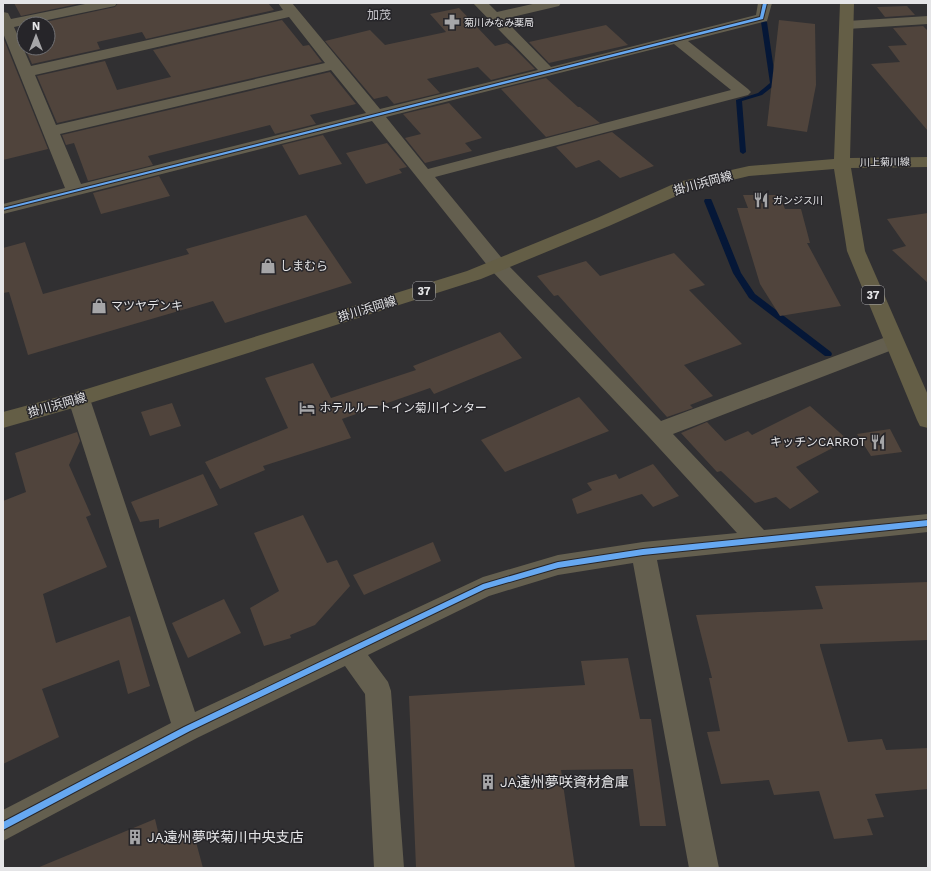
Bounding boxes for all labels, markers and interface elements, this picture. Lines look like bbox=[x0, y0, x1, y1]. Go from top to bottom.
district label: 加茂 bbox=[367, 8, 391, 22]
pharmacy icon: 菊川みなみ薬局 bbox=[443, 13, 461, 31]
north arrow bbox=[16, 16, 56, 56]
place label: 菊川みなみ薬局 bbox=[464, 17, 534, 28]
text: N bbox=[32, 20, 40, 33]
street label: 川上菊川線 bbox=[860, 156, 910, 168]
street label: 掛川浜岡線 bbox=[672, 168, 734, 198]
restaurant icon: ガンジス川 bbox=[752, 191, 770, 209]
place label: ガンジス川 bbox=[773, 195, 823, 206]
shop icon: しまむら bbox=[259, 257, 277, 275]
place label: しまむら bbox=[280, 259, 328, 273]
road number: 37 bbox=[413, 282, 435, 300]
road number: 37 bbox=[862, 286, 884, 304]
street label: 掛川浜岡線 bbox=[336, 294, 398, 324]
shop icon: マツヤデンキ bbox=[90, 297, 108, 315]
place label: マツヤデンキ bbox=[111, 299, 183, 313]
street label: 掛川浜岡線 bbox=[26, 390, 88, 420]
hotel icon: ホテルルートイン菊川インター bbox=[298, 399, 316, 417]
place label: ホテルルートイン菊川インター bbox=[319, 401, 487, 415]
restaurant icon: キッチンCARROT bbox=[869, 433, 887, 451]
place label: キッチンCARROT bbox=[770, 435, 866, 449]
building icon: JA遠州夢咲資材倉庫 bbox=[479, 773, 497, 791]
place label: JA遠州夢咲資材倉庫 bbox=[500, 774, 629, 790]
building icon: JA遠州夢咲菊川中央支店 bbox=[126, 828, 144, 846]
place label: JA遠州夢咲菊川中央支店 bbox=[147, 829, 304, 845]

